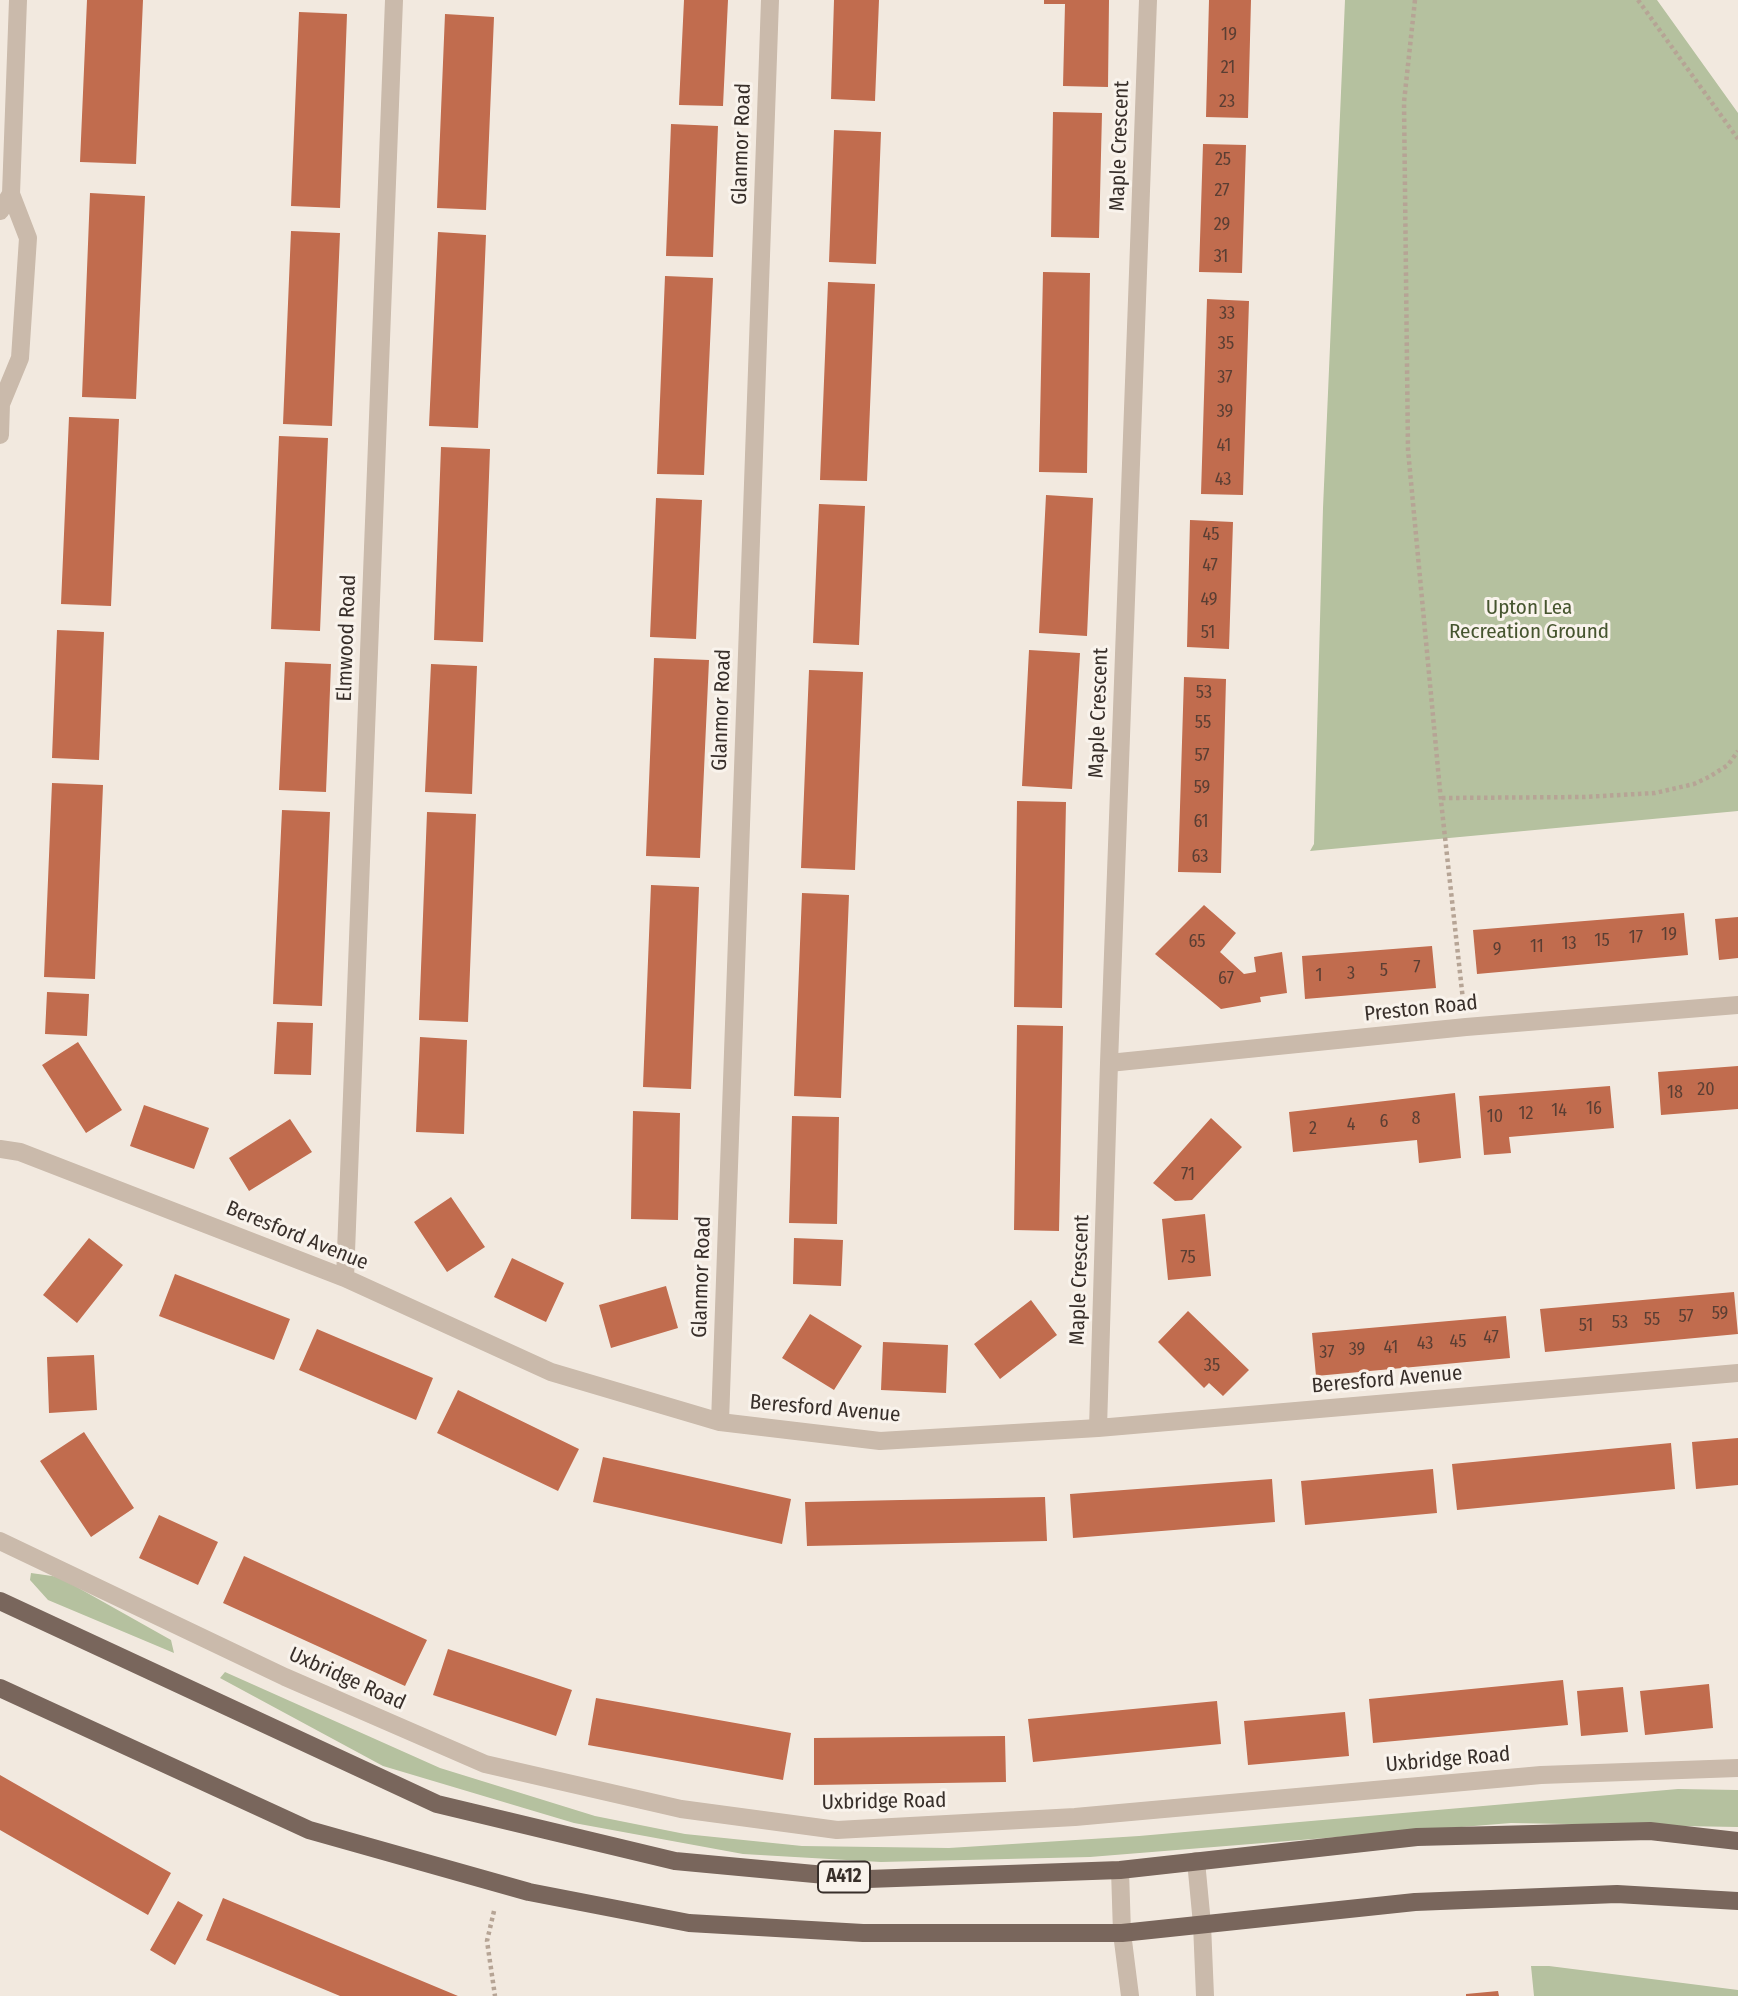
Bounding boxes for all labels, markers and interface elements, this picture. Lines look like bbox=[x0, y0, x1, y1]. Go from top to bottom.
house number: 19 bbox=[1221, 24, 1237, 46]
house number: 21 bbox=[1221, 57, 1235, 79]
street label: Maple Crescent bbox=[1105, 80, 1135, 212]
street label: Glanmor Road bbox=[727, 83, 757, 205]
house number: 23 bbox=[1219, 91, 1235, 113]
house number: 25 bbox=[1215, 149, 1231, 171]
house number: 27 bbox=[1214, 180, 1230, 202]
house number: 29 bbox=[1214, 214, 1230, 236]
house number: 31 bbox=[1214, 246, 1228, 268]
house number: 33 bbox=[1219, 303, 1235, 325]
house number: 35 bbox=[1218, 333, 1234, 355]
house number: 37 bbox=[1217, 367, 1233, 389]
house number: 39 bbox=[1217, 401, 1233, 423]
house number: 41 bbox=[1217, 435, 1231, 457]
house number: 43 bbox=[1215, 469, 1231, 491]
house number: 45 bbox=[1203, 524, 1219, 546]
house number: 47 bbox=[1202, 555, 1218, 577]
street label: Elmwood Road bbox=[332, 574, 362, 702]
house number: 49 bbox=[1200, 589, 1218, 611]
park label: Upton Lea Recreation Ground bbox=[1449, 595, 1609, 645]
house number: 51 bbox=[1201, 622, 1215, 644]
street label: Maple Crescent bbox=[1084, 647, 1114, 779]
street label: Glanmor Road bbox=[707, 649, 737, 771]
house number: 53 bbox=[1196, 682, 1212, 704]
house number: 55 bbox=[1195, 712, 1211, 734]
house number: 57 bbox=[1194, 745, 1210, 767]
house number: 59 bbox=[1194, 777, 1210, 799]
house number: 61 bbox=[1193, 811, 1209, 833]
house number: 63 bbox=[1192, 846, 1208, 868]
house number: 19 bbox=[1661, 924, 1677, 946]
house number: 17 bbox=[1629, 927, 1643, 949]
house number: 15 bbox=[1594, 930, 1610, 952]
house number: 65 bbox=[1188, 931, 1206, 953]
house number: 13 bbox=[1561, 933, 1577, 955]
house number: 11 bbox=[1530, 936, 1544, 958]
house number: 9 bbox=[1493, 939, 1501, 961]
house number: 7 bbox=[1413, 957, 1421, 979]
house number: 5 bbox=[1380, 960, 1388, 982]
house number: 3 bbox=[1347, 963, 1355, 985]
house number: 1 bbox=[1315, 965, 1323, 987]
house number: 67 bbox=[1218, 968, 1234, 990]
street label: Preston Road bbox=[1363, 991, 1479, 1027]
house number: 20 bbox=[1697, 1079, 1715, 1101]
house number: 18 bbox=[1667, 1082, 1683, 1104]
house number: 16 bbox=[1586, 1098, 1602, 1120]
house number: 14 bbox=[1551, 1100, 1567, 1122]
house number: 12 bbox=[1519, 1103, 1533, 1125]
house number: 10 bbox=[1487, 1106, 1503, 1128]
house number: 8 bbox=[1412, 1108, 1420, 1130]
house number: 6 bbox=[1380, 1111, 1388, 1133]
house number: 4 bbox=[1347, 1114, 1355, 1136]
house number: 2 bbox=[1309, 1118, 1317, 1140]
house number: 71 bbox=[1181, 1164, 1195, 1186]
street label: Beresford Avenue bbox=[222, 1196, 372, 1276]
street label: Maple Crescent bbox=[1065, 1214, 1095, 1346]
street label: Glanmor Road bbox=[687, 1216, 717, 1338]
house number: 75 bbox=[1180, 1247, 1196, 1269]
house number: 59 bbox=[1712, 1303, 1728, 1325]
house number: 57 bbox=[1678, 1306, 1694, 1328]
house number: 55 bbox=[1644, 1309, 1660, 1331]
house number: 53 bbox=[1612, 1312, 1628, 1334]
house number: 51 bbox=[1579, 1315, 1593, 1337]
house number: 47 bbox=[1483, 1327, 1499, 1349]
house number: 45 bbox=[1450, 1331, 1466, 1353]
house number: 43 bbox=[1417, 1333, 1433, 1355]
house number: 41 bbox=[1384, 1337, 1398, 1359]
house number: 39 bbox=[1349, 1339, 1365, 1361]
house number: 37 bbox=[1319, 1342, 1335, 1364]
house number: 35 bbox=[1204, 1355, 1220, 1377]
street label: Beresford Avenue bbox=[1311, 1361, 1463, 1399]
street label: Beresford Avenue bbox=[749, 1390, 901, 1428]
street label: Uxbridge Road bbox=[285, 1642, 409, 1716]
street label: Uxbridge Road bbox=[1385, 1742, 1511, 1778]
street label: Uxbridge Road bbox=[821, 1788, 947, 1816]
road number: A412 bbox=[818, 1862, 870, 1893]

